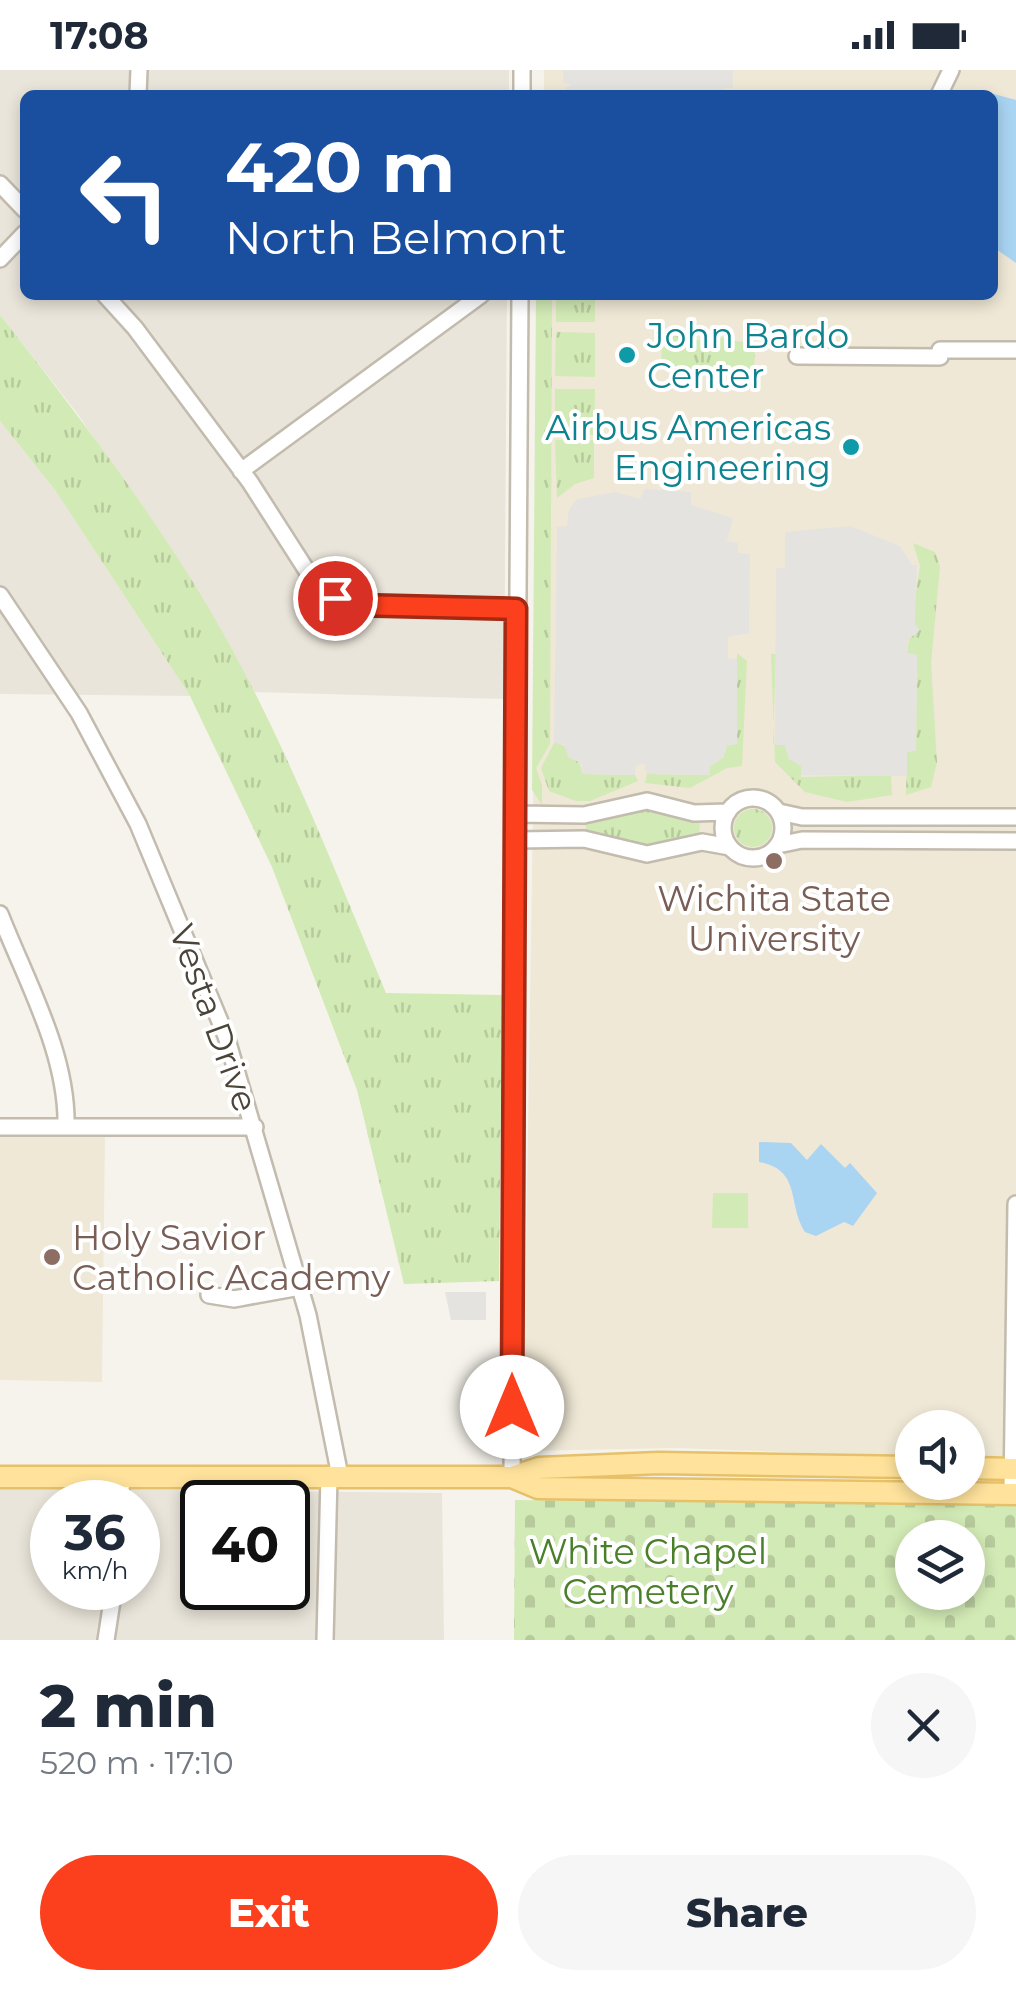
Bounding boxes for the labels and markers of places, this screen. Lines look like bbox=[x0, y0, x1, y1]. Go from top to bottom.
place label: John Bardo Center bbox=[646, 314, 849, 397]
marker: John Bardo Center bbox=[616, 344, 638, 366]
place label: Airbus Americas Engineering bbox=[545, 406, 831, 489]
marker: Airbus Americas Engineering bbox=[840, 436, 862, 458]
pin bbox=[293, 556, 378, 641]
marker: Wichita State University bbox=[763, 850, 785, 872]
place label: Wichita State University bbox=[657, 877, 891, 960]
place label: Holy Savior Catholic Academy bbox=[72, 1216, 390, 1299]
marker: Holy Savior Catholic Academy bbox=[41, 1246, 63, 1268]

